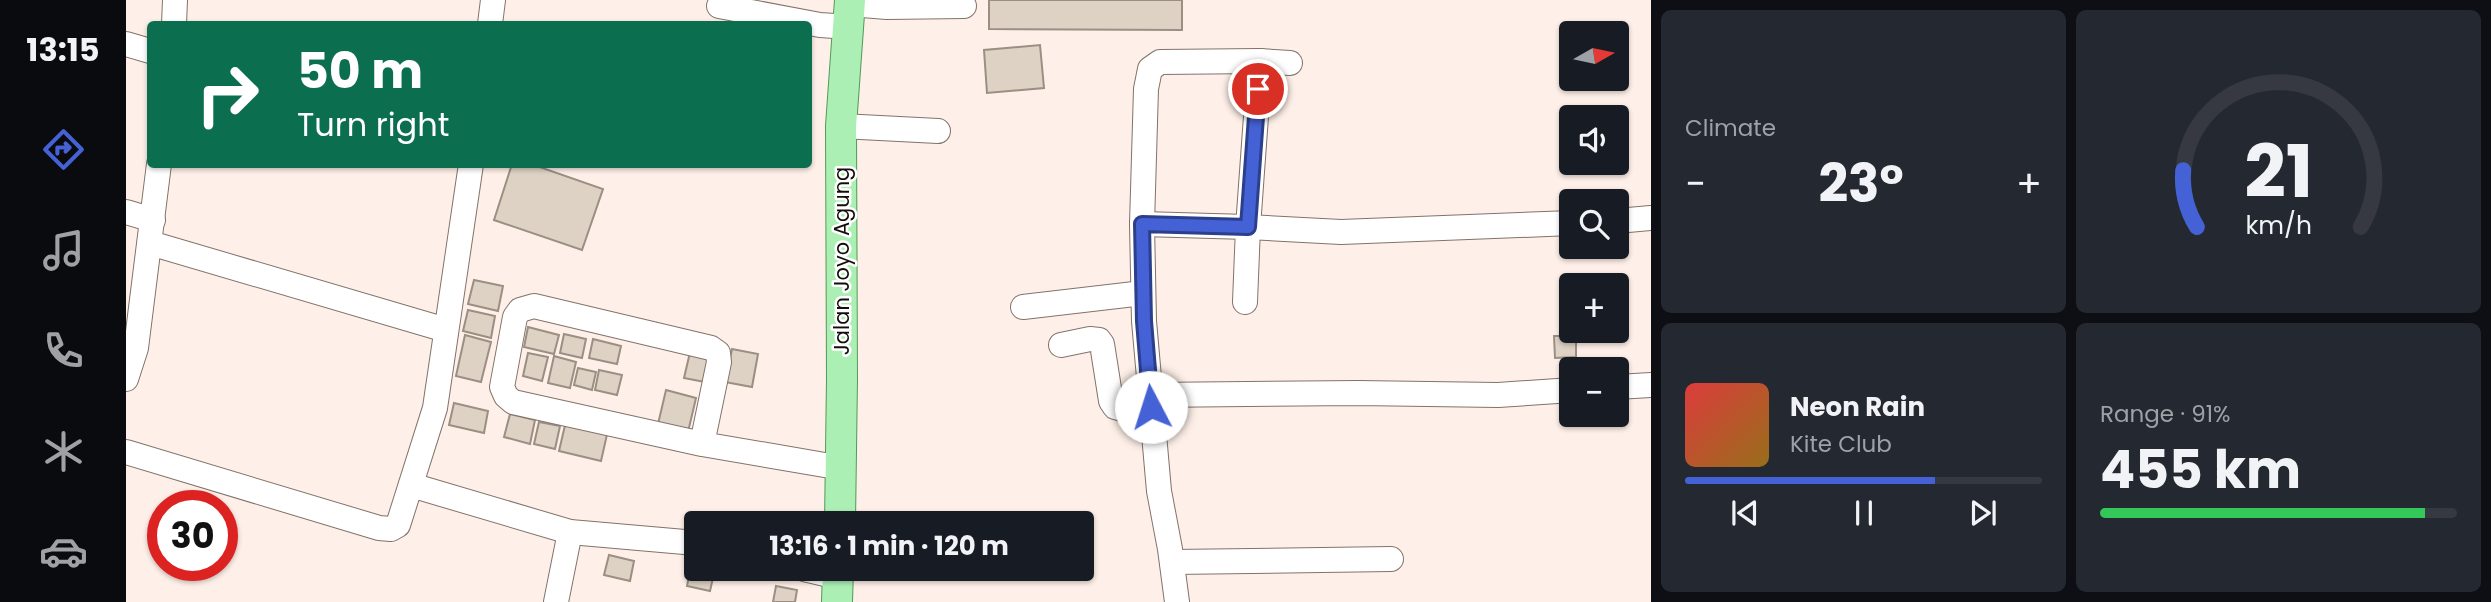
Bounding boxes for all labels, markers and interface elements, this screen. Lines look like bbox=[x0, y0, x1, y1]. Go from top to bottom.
north arrow bbox=[1559, 21, 1629, 91]
map controls bbox=[1559, 21, 1629, 427]
text: 13:15 bbox=[26, 27, 100, 72]
text: 50 m bbox=[297, 37, 423, 105]
icon: right bbox=[182, 49, 273, 140]
pin bbox=[1228, 59, 1288, 119]
icon: arrive bbox=[1239, 70, 1277, 108]
text: Turn right bbox=[297, 102, 449, 147]
button: sound bbox=[1559, 105, 1629, 175]
text: Climate bbox=[1685, 112, 1776, 144]
text: 21 bbox=[2244, 122, 2313, 223]
icon: directions bbox=[39, 125, 88, 174]
text: 23° bbox=[1818, 147, 1904, 220]
text: − bbox=[1685, 157, 1706, 210]
text: + bbox=[2016, 157, 2042, 210]
street label: Jalan Joyo Agung bbox=[827, 167, 856, 355]
button: search bbox=[1559, 189, 1629, 259]
text: km/h bbox=[2245, 208, 2312, 243]
icon: music bbox=[39, 226, 88, 275]
button: + bbox=[1559, 273, 1629, 343]
icon: phone bbox=[39, 326, 88, 375]
button: − bbox=[1559, 357, 1629, 427]
position arrow bbox=[1114, 370, 1188, 444]
text: Neon Rain bbox=[1790, 389, 1925, 425]
text: Range · 91% bbox=[2100, 398, 2231, 430]
icon: climate bbox=[39, 427, 88, 476]
text: Kite Club bbox=[1790, 428, 1892, 460]
text: 455 km bbox=[2100, 433, 2301, 506]
speed limit sign: 30 bbox=[147, 490, 238, 581]
icon: previous bbox=[1726, 494, 1764, 532]
icon: pause bbox=[1845, 494, 1883, 532]
icon: next bbox=[1964, 494, 2002, 532]
icon: car bbox=[39, 527, 88, 576]
text: 13:16 · 1 min · 120 m bbox=[769, 528, 1009, 564]

